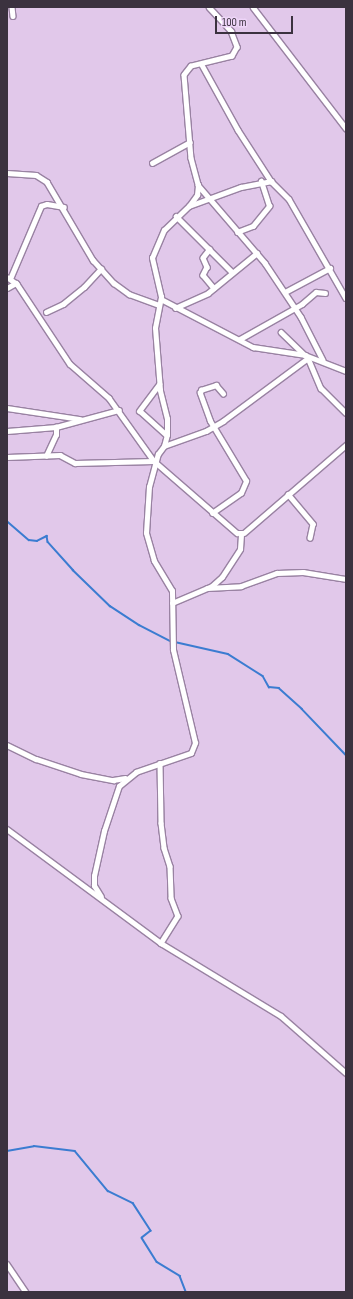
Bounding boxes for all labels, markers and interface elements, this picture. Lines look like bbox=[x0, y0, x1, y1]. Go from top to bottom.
scale bar bbox=[217, 8, 295, 34]
text: 100 m bbox=[222, 15, 247, 30]

